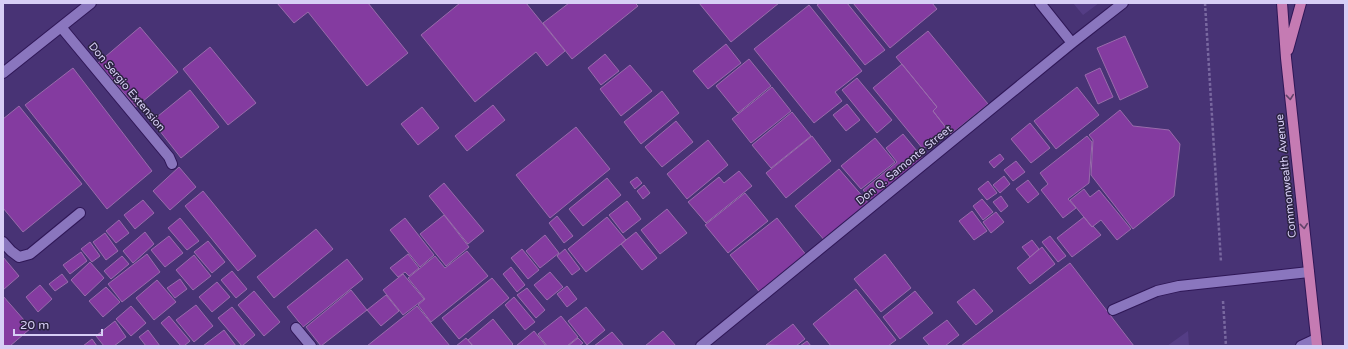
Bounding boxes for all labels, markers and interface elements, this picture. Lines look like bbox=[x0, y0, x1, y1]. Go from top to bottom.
street label: Don Sergio Extension bbox=[86, 40, 168, 134]
one-way arrow bbox=[1285, 94, 1294, 100]
street label: Commonwealth Avenue bbox=[1273, 113, 1299, 239]
street label: Don Q. Samonte Street bbox=[853, 122, 955, 208]
one-way arrow bbox=[1299, 223, 1308, 229]
scale bar bbox=[14, 311, 102, 337]
text: 20 m bbox=[20, 318, 49, 332]

